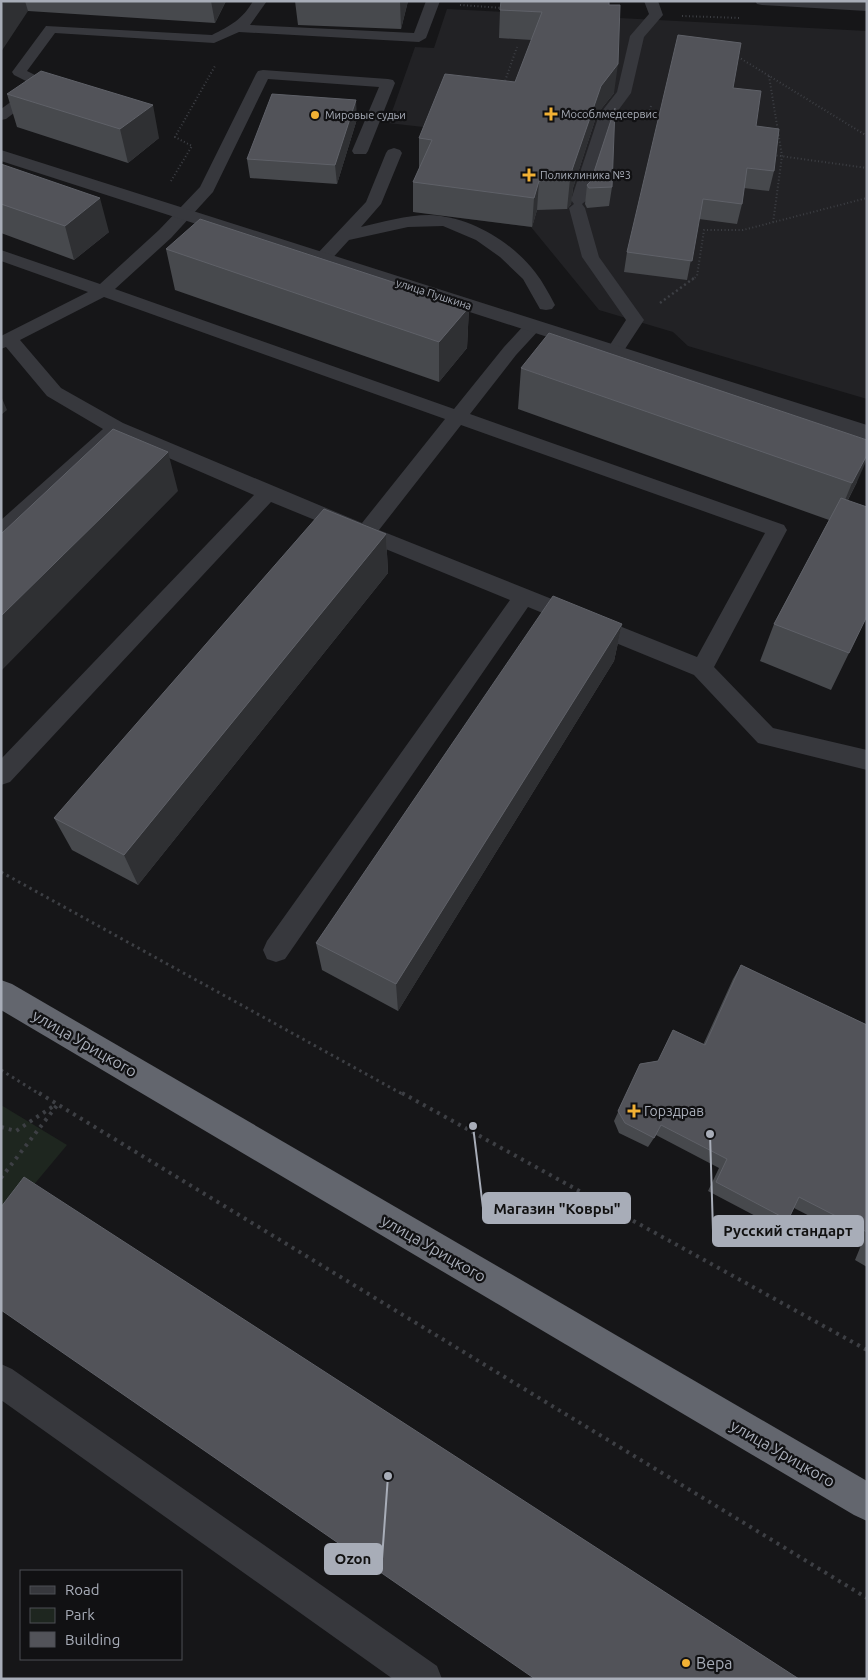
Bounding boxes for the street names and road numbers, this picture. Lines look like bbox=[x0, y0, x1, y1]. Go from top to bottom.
street label: улица Пушкина bbox=[395, 276, 473, 312]
street label: улица Урицкого bbox=[30, 1006, 140, 1080]
street label: улица Урицкого bbox=[379, 1211, 489, 1285]
street label: улица Урицкого bbox=[728, 1416, 838, 1490]

